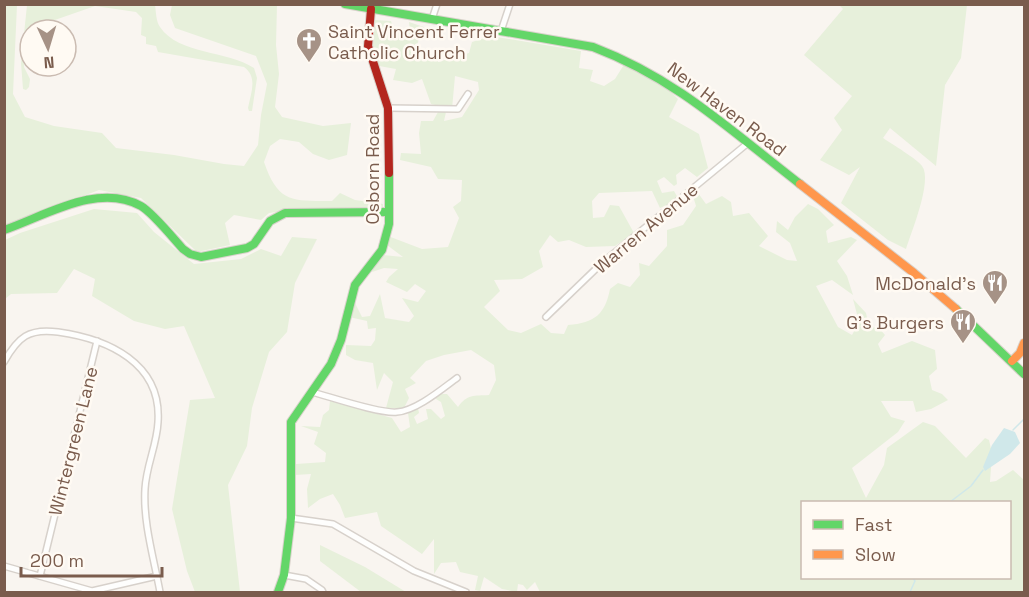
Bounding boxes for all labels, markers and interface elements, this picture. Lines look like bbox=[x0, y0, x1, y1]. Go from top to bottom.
north arrow bbox=[18, 18, 78, 78]
place label: Saint Vincent Ferrer Catholic Church bbox=[328, 20, 500, 64]
church icon: Saint Vincent Ferrer Catholic Church bbox=[294, 26, 324, 64]
text: N bbox=[43, 52, 55, 73]
street label: New Haven Road bbox=[663, 57, 791, 161]
street label: Osborn Road bbox=[361, 114, 384, 224]
street label: Warren Avenue bbox=[589, 178, 703, 278]
restaurant icon: McDonald's bbox=[980, 268, 1010, 306]
place label: McDonald's bbox=[875, 272, 976, 295]
restaurant icon: G's Burgers bbox=[948, 307, 978, 345]
place label: G's Burgers bbox=[846, 311, 944, 334]
street label: Wintergreen Lane bbox=[43, 364, 103, 518]
legend bbox=[801, 501, 1011, 579]
text: Fast bbox=[855, 513, 892, 536]
scale bar bbox=[21, 540, 162, 578]
text: Slow bbox=[855, 543, 896, 566]
text: 200 m bbox=[30, 549, 84, 572]

